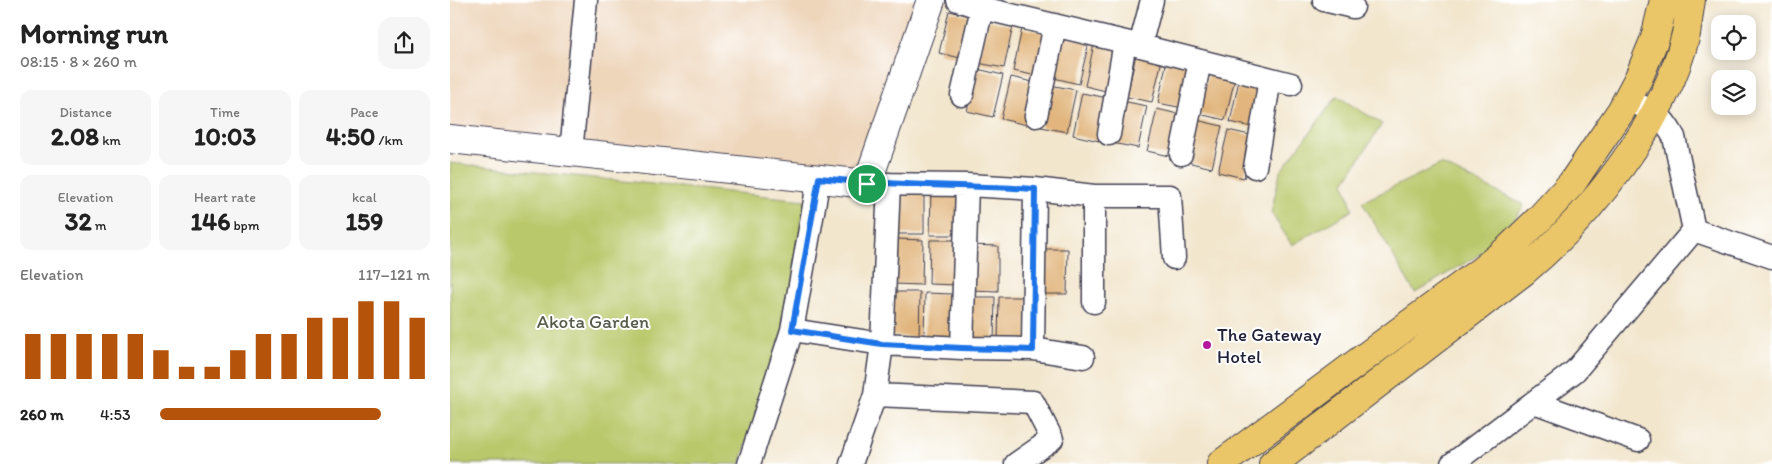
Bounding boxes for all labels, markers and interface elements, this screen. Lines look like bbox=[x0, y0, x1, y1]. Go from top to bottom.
map controls bbox=[1711, 15, 1756, 115]
button: locate bbox=[1711, 15, 1756, 60]
text: Morning run bbox=[20, 16, 168, 50]
button: share bbox=[378, 17, 430, 69]
text: 08:15 · 8 × 260 m bbox=[20, 52, 137, 71]
button: layers bbox=[1711, 70, 1756, 115]
text: Distance bbox=[59, 104, 112, 121]
text: Time bbox=[210, 104, 240, 121]
text: Pace bbox=[350, 104, 378, 121]
text: 2.08 bbox=[51, 121, 99, 151]
text: 10:03 bbox=[194, 121, 256, 151]
text: 4:50 bbox=[326, 121, 375, 151]
text: km bbox=[99, 132, 121, 149]
text: /km bbox=[375, 132, 403, 149]
pin bbox=[846, 163, 888, 205]
icon: arrive bbox=[853, 170, 881, 198]
text: Elevation bbox=[58, 189, 113, 206]
text: Heart rate bbox=[194, 189, 256, 206]
text: kcal bbox=[352, 189, 377, 206]
text: 32 bbox=[65, 206, 92, 236]
text: 146 bbox=[191, 206, 230, 236]
text: 159 bbox=[345, 206, 383, 236]
text: m bbox=[92, 217, 107, 234]
text: bpm bbox=[230, 217, 259, 234]
text: Elevation bbox=[20, 265, 84, 284]
text: 117–121 m bbox=[358, 265, 430, 284]
park label: Akota Garden bbox=[537, 310, 649, 333]
place label: The Gateway Hotel bbox=[1217, 323, 1322, 368]
marker: The Gateway Hotel bbox=[1201, 339, 1213, 351]
text: 260 m bbox=[20, 405, 64, 424]
text: 4:53 bbox=[100, 405, 131, 424]

